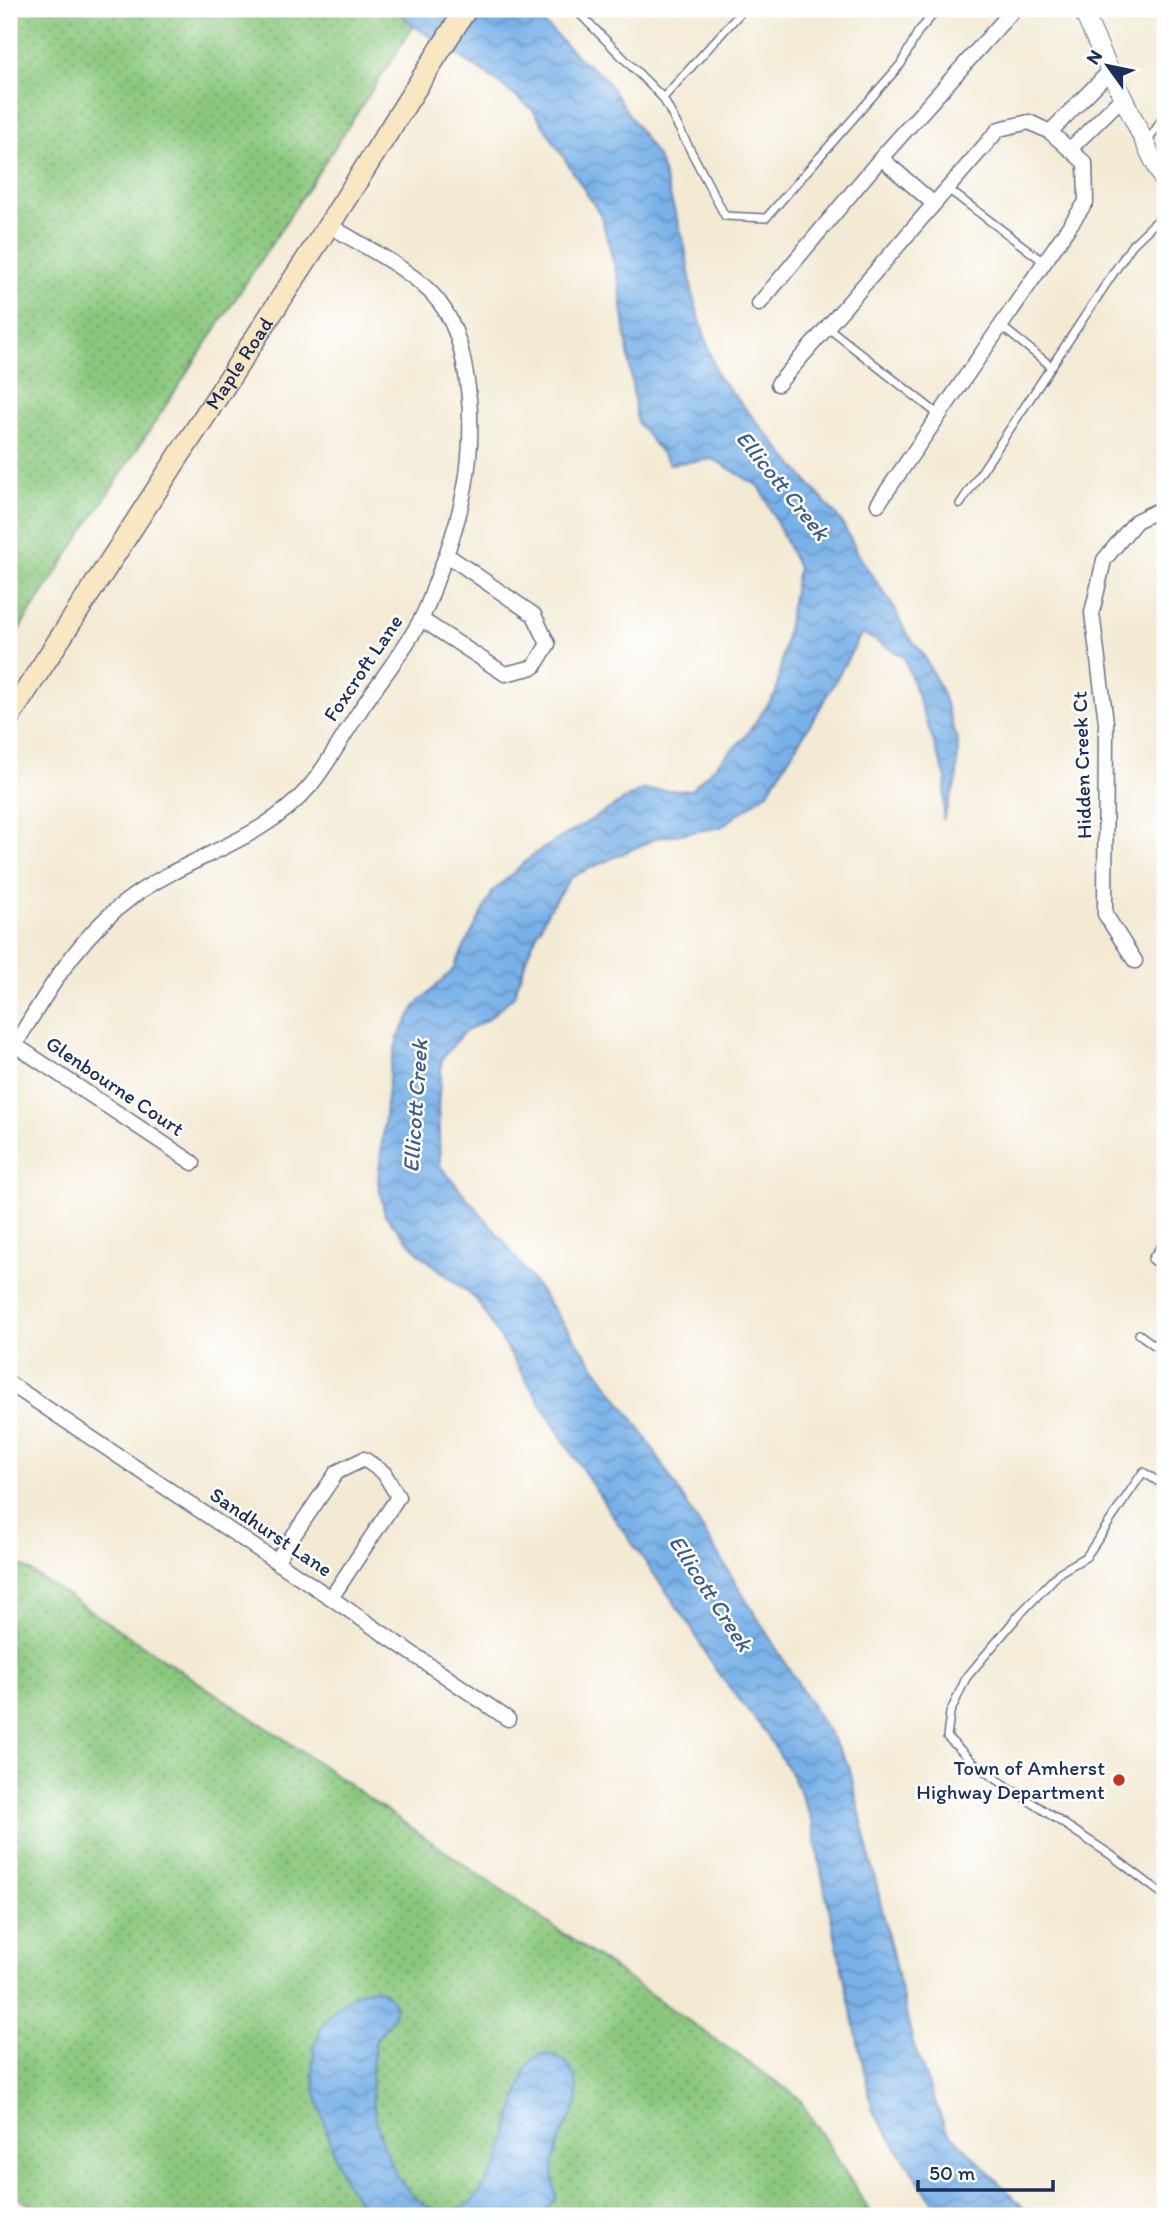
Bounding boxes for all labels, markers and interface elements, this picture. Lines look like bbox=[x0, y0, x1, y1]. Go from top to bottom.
north arrow bbox=[1072, 32, 1142, 102]
text: N bbox=[1081, 45, 1107, 69]
street label: Maple Road bbox=[199, 312, 278, 414]
water label: Ellicott Creek bbox=[730, 424, 837, 547]
street label: Foxcroft Lane bbox=[318, 610, 407, 726]
street label: Hidden Creek Ct bbox=[1066, 691, 1097, 839]
street label: Glenbourne Court bbox=[41, 1030, 189, 1141]
water label: Ellicott Creek bbox=[396, 1037, 434, 1173]
street label: Sandhurst Lane bbox=[205, 1481, 337, 1582]
water label: Ellicott Creek bbox=[663, 1530, 760, 1658]
place label: Town of Amherst Highway Department bbox=[916, 1755, 1105, 1804]
marker: Town of Amherst Highway Department bbox=[1111, 1772, 1127, 1788]
scale bar bbox=[918, 2148, 1053, 2192]
text: 50 m bbox=[929, 2160, 976, 2185]

